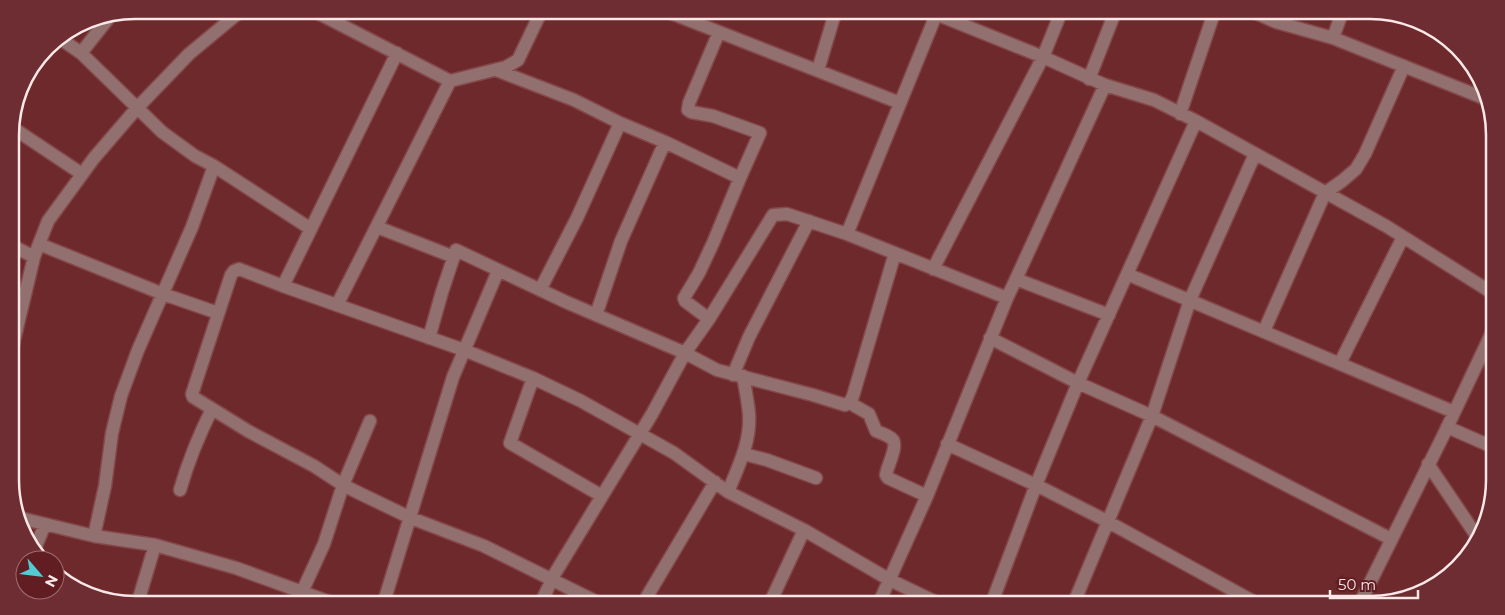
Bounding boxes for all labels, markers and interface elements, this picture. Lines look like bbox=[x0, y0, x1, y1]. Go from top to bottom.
north arrow bbox=[15, 550, 65, 600]
scale bar bbox=[1330, 568, 1418, 600]
text: N bbox=[41, 572, 62, 590]
text: 50 m bbox=[1338, 575, 1376, 594]

